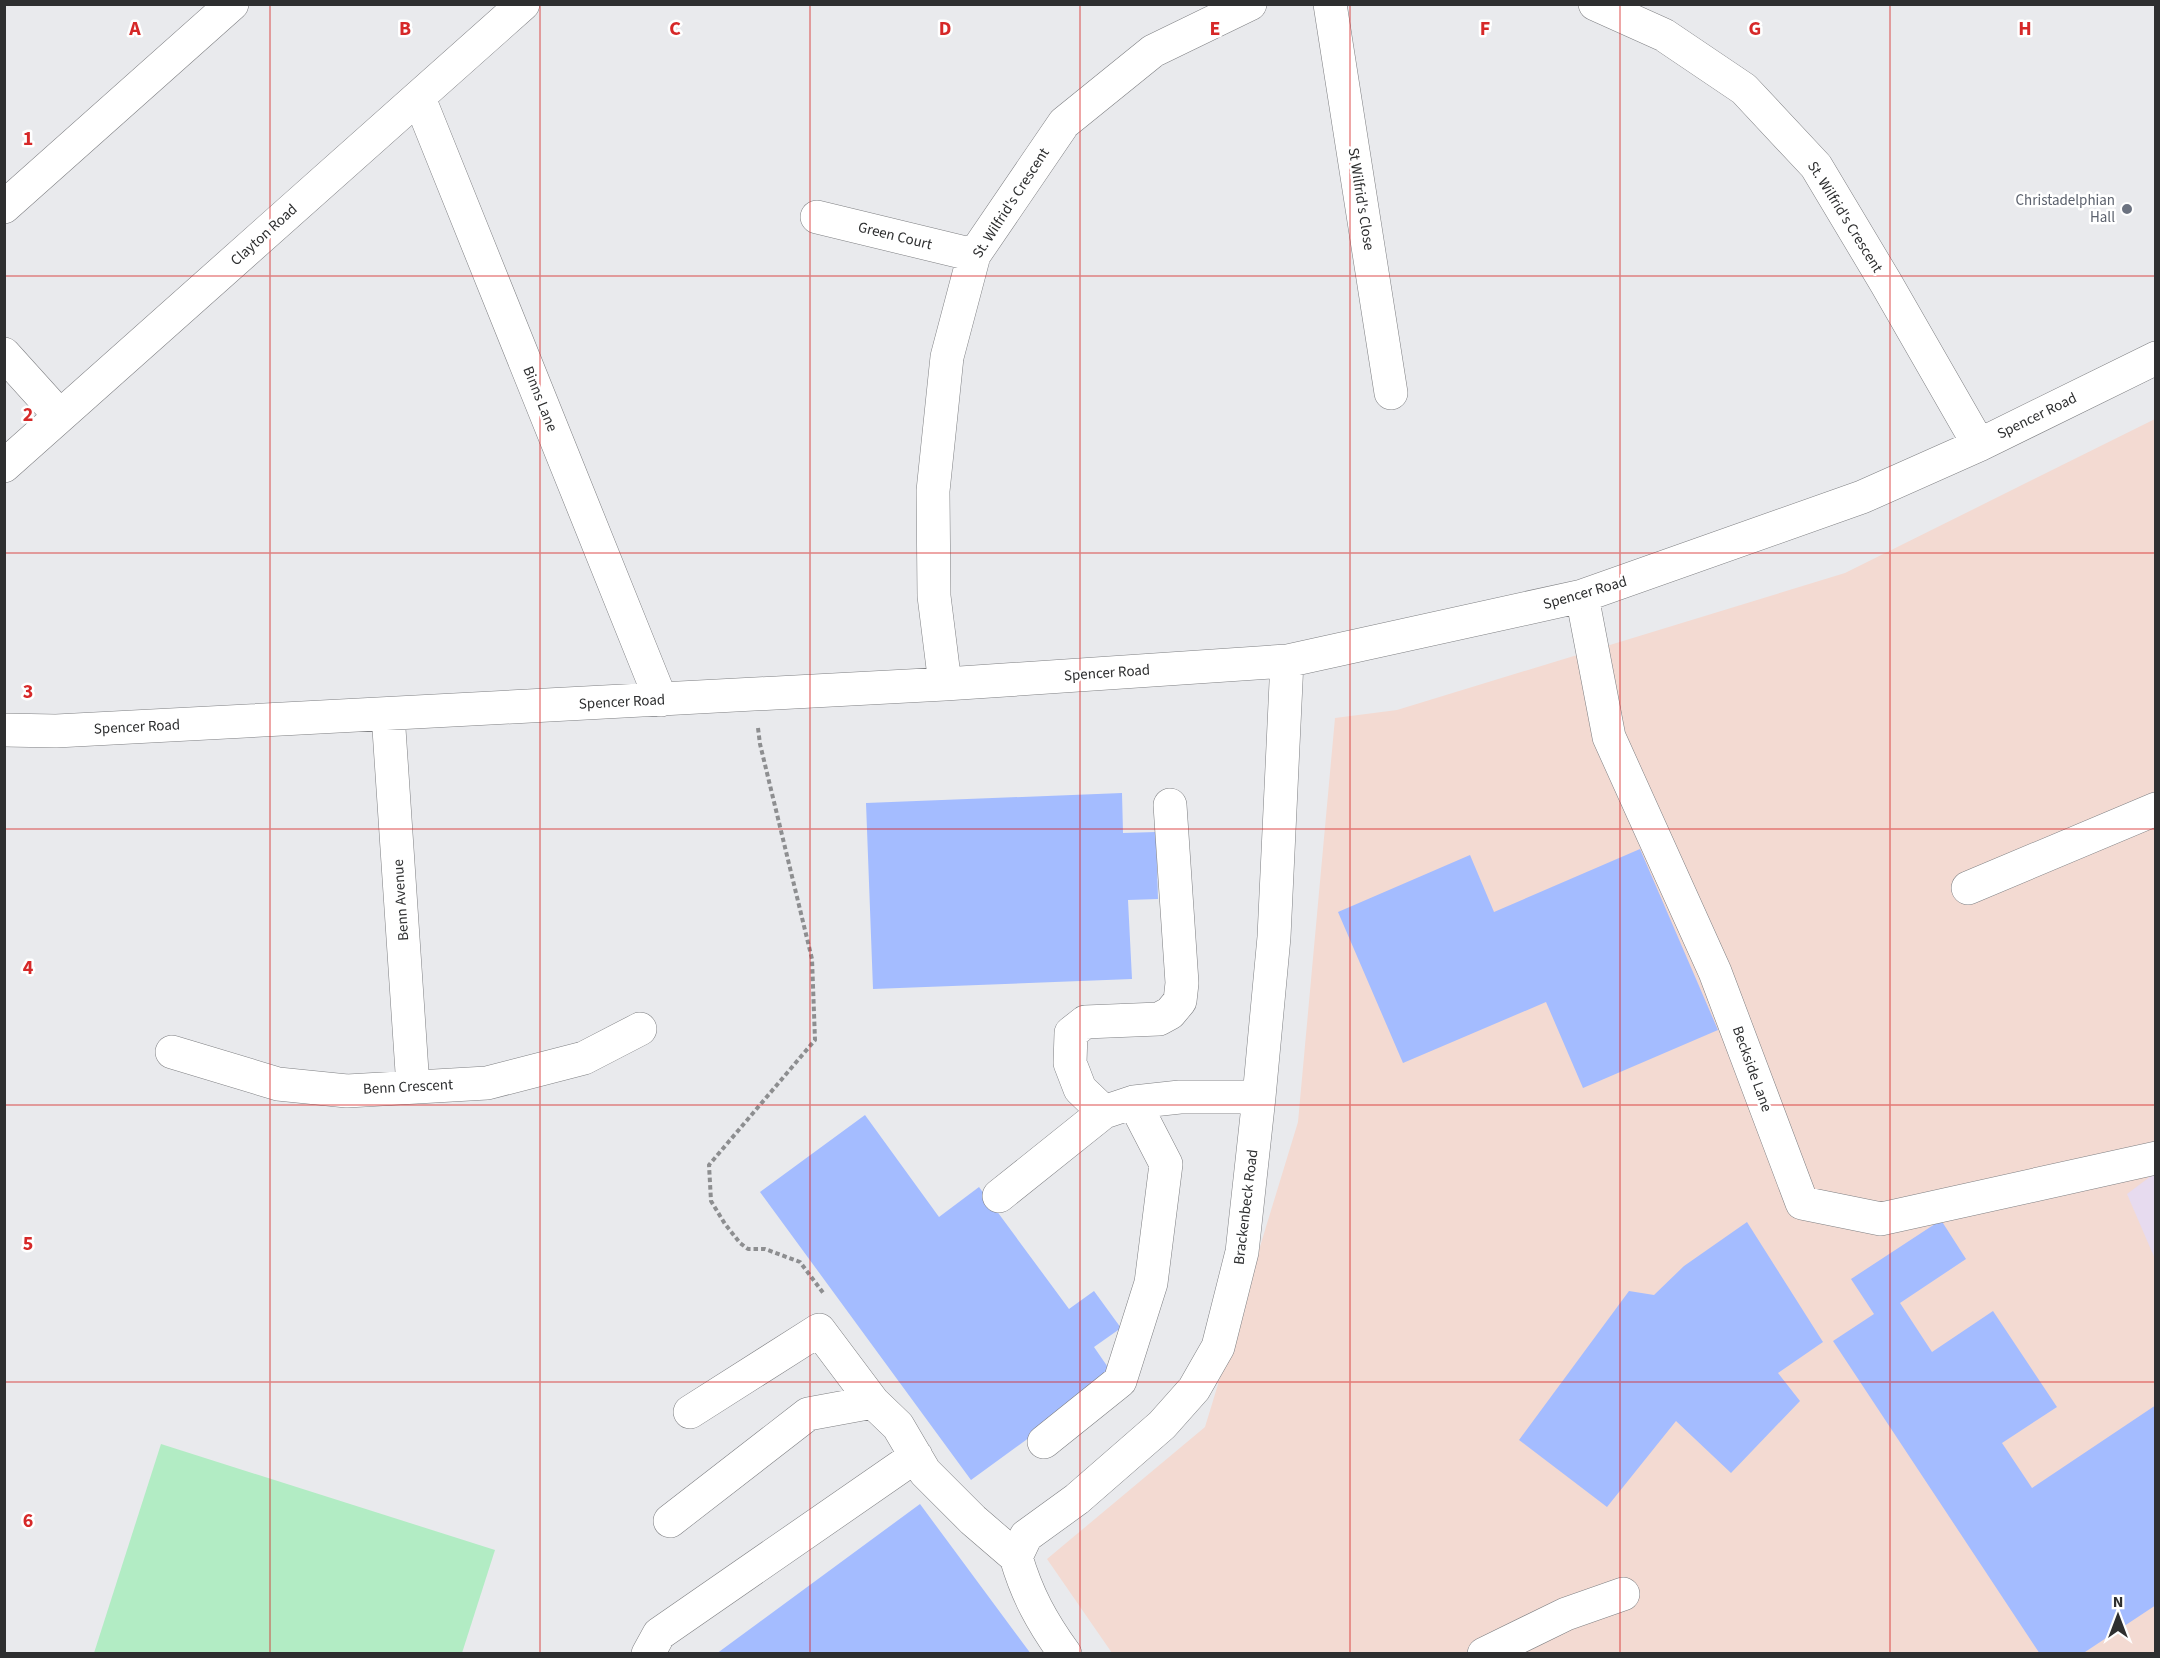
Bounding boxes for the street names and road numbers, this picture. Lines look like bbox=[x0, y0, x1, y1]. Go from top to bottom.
street label: St. Wilfrid's Crescent bbox=[967, 144, 1055, 262]
street label: St Wilfrid's Close bbox=[1343, 146, 1379, 252]
street label: St. Wilfrid's Crescent bbox=[1802, 157, 1888, 277]
street label: Clayton Road bbox=[226, 199, 302, 271]
street label: Green Court bbox=[856, 217, 934, 255]
street label: Binns Lane bbox=[517, 363, 563, 435]
street label: Spencer Road bbox=[1994, 388, 2080, 444]
street label: Spencer Road bbox=[1541, 571, 1629, 615]
street label: Spencer Road bbox=[1063, 660, 1151, 686]
street label: Spencer Road bbox=[578, 689, 666, 715]
street label: Spencer Road bbox=[93, 714, 181, 740]
street label: Benn Avenue bbox=[388, 858, 414, 942]
street label: Beckside Lane bbox=[1727, 1023, 1777, 1115]
street label: Benn Crescent bbox=[362, 1074, 454, 1100]
street label: Brackenbeck Road bbox=[1229, 1148, 1263, 1266]

